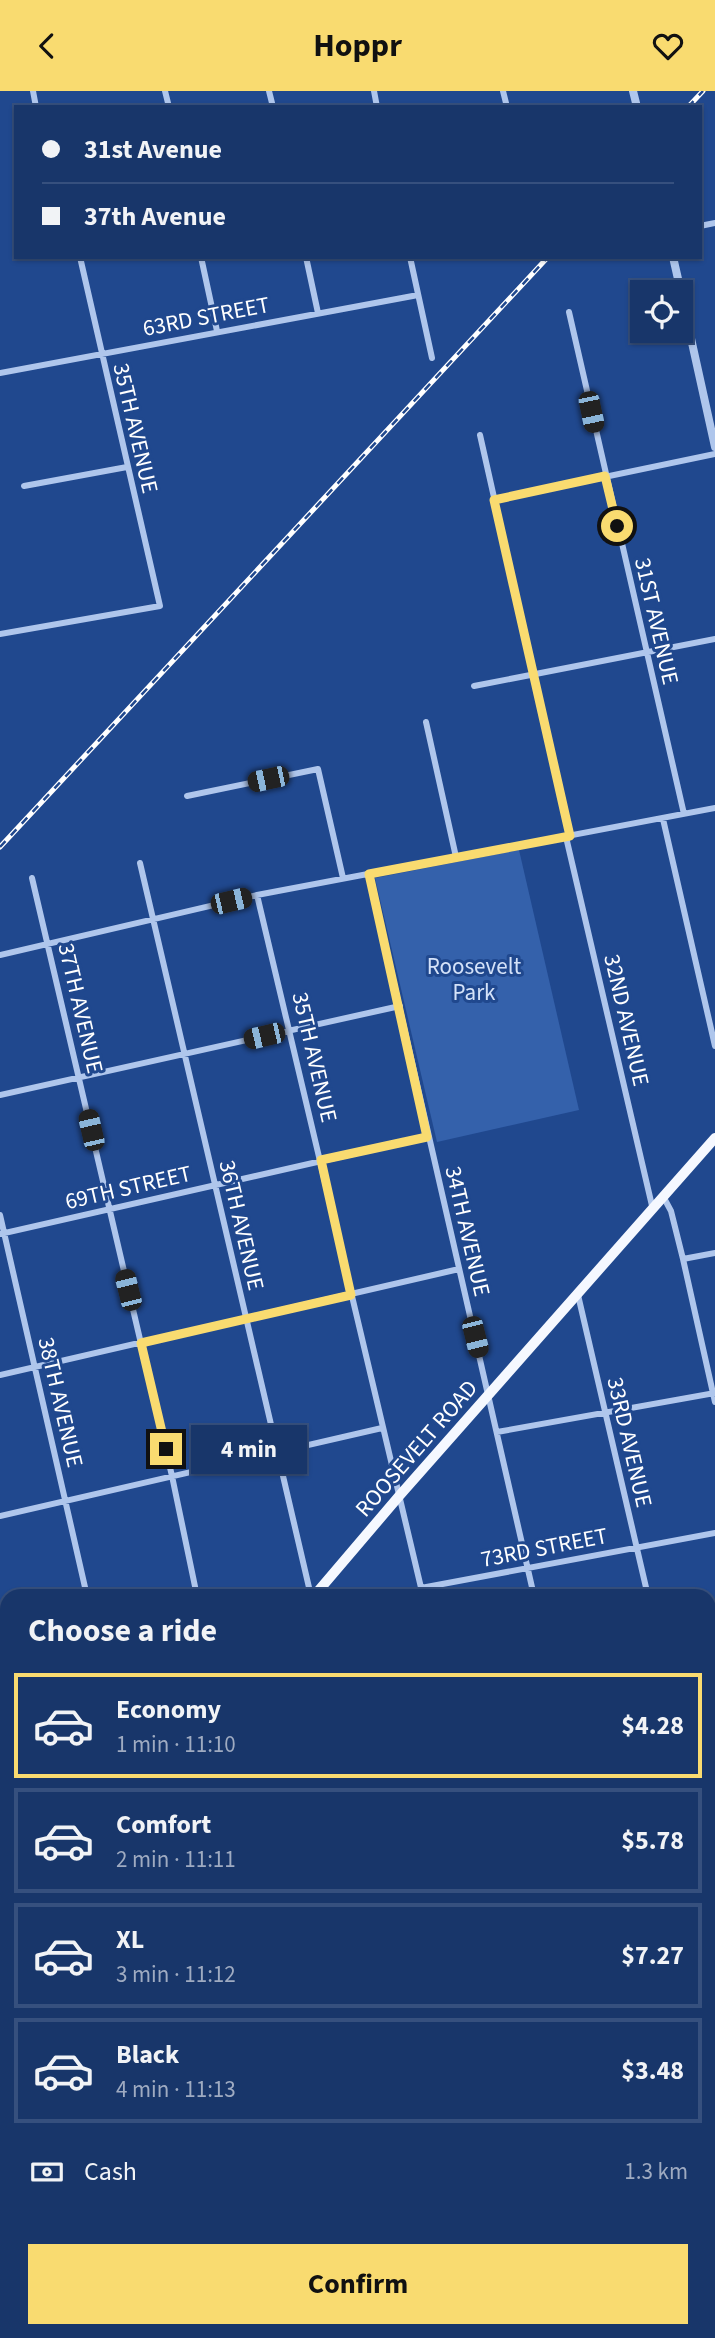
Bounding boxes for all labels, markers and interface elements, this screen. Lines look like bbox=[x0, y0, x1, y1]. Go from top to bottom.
text: Hoppr bbox=[313, 23, 402, 69]
icon: back bbox=[28, 27, 66, 65]
icon: heart bbox=[649, 27, 687, 65]
text: 31st Avenue bbox=[84, 131, 222, 168]
text: 37th Avenue bbox=[84, 198, 226, 235]
map controls bbox=[630, 280, 693, 343]
button: locate bbox=[630, 280, 693, 343]
street label: 63RD STREET bbox=[140, 288, 272, 345]
street label: 35TH AVENUE bbox=[105, 360, 167, 497]
car bbox=[577, 389, 606, 435]
route start bbox=[601, 510, 633, 542]
street label: 31ST AVENUE bbox=[626, 554, 687, 688]
car bbox=[246, 764, 291, 794]
car bbox=[209, 886, 254, 916]
street label: 37TH AVENUE bbox=[50, 940, 112, 1077]
park label: Roosevelt Park bbox=[427, 950, 522, 1009]
street label: 32ND AVENUE bbox=[595, 951, 658, 1089]
street label: 35TH AVENUE bbox=[284, 989, 346, 1126]
car bbox=[242, 1021, 287, 1051]
car bbox=[77, 1107, 106, 1153]
street label: 69TH STREET bbox=[62, 1157, 194, 1218]
street label: 36TH AVENUE bbox=[211, 1157, 273, 1294]
street label: 34TH AVENUE bbox=[437, 1163, 499, 1300]
car bbox=[113, 1267, 144, 1313]
car bbox=[460, 1314, 491, 1360]
street label: 38TH AVENUE bbox=[30, 1334, 92, 1471]
street label: ROOSEVELT ROAD bbox=[347, 1373, 485, 1524]
street label: 33RD AVENUE bbox=[599, 1374, 661, 1510]
callout: 4 min bbox=[190, 1425, 306, 1473]
route end bbox=[150, 1433, 182, 1465]
text: 4 min bbox=[221, 1433, 277, 1466]
street label: 73RD STREET bbox=[478, 1519, 610, 1576]
text: Choose a ride bbox=[28, 1608, 217, 1654]
text: Economy bbox=[116, 1691, 221, 1728]
icon: car bbox=[32, 1694, 95, 1757]
text: $4.28 bbox=[621, 1707, 684, 1744]
text: 1 min · 11:10 bbox=[116, 1728, 236, 1761]
text: Comfort bbox=[116, 1806, 211, 1843]
icon: car bbox=[32, 1809, 95, 1872]
text: $5.78 bbox=[621, 1822, 684, 1859]
text: 2 min · 11:11 bbox=[116, 1843, 236, 1876]
text: XL bbox=[116, 1921, 144, 1958]
icon: car bbox=[32, 1924, 95, 1987]
text: $7.27 bbox=[621, 1937, 684, 1974]
text: 3 min · 11:12 bbox=[116, 1958, 236, 1991]
text: Black bbox=[116, 2036, 179, 2073]
icon: car bbox=[32, 2039, 95, 2102]
text: $3.48 bbox=[621, 2052, 684, 2089]
text: 4 min · 11:13 bbox=[116, 2073, 236, 2106]
icon: cash bbox=[28, 2153, 66, 2191]
text: Cash bbox=[84, 2153, 137, 2190]
text: 1.3 km bbox=[624, 2155, 688, 2188]
button: Confirm bbox=[28, 2244, 688, 2324]

